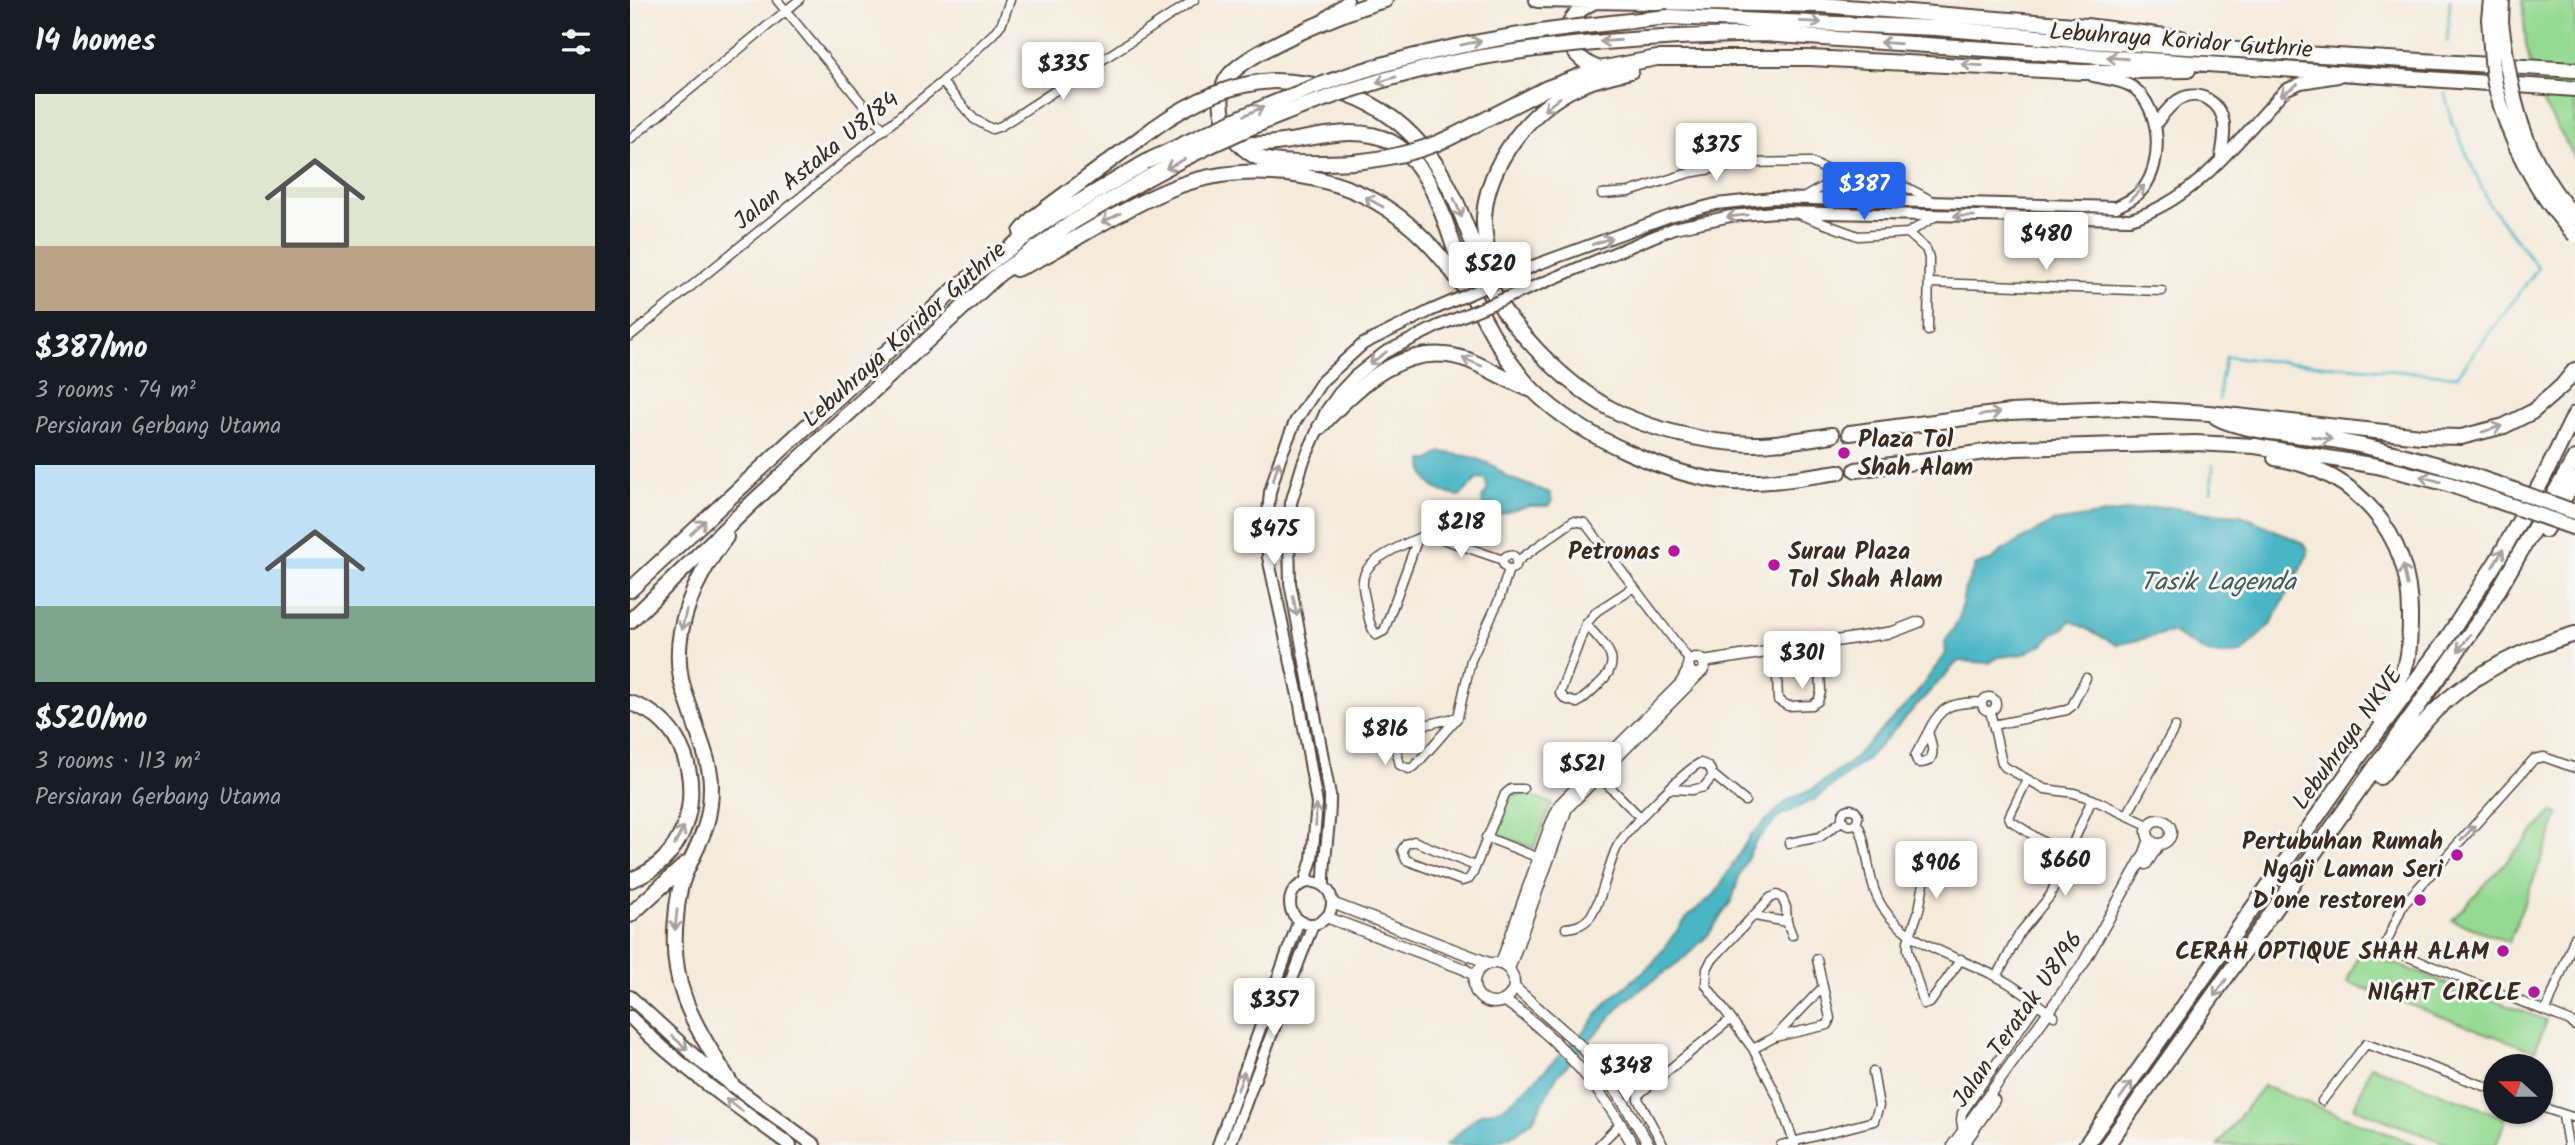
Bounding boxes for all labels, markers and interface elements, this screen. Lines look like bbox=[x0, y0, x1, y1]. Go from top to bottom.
street label: Lebuhraya Koridor Guthrie bbox=[2048, 13, 2314, 70]
one-way arrow bbox=[1799, 16, 1822, 29]
text: 14 homes bbox=[35, 18, 156, 66]
icon: filters bbox=[557, 23, 595, 61]
one-way arrow bbox=[1459, 35, 1482, 49]
one-way arrow bbox=[1599, 35, 1621, 48]
one-way arrow bbox=[1879, 36, 1902, 49]
pin: $335 bbox=[1022, 42, 1104, 102]
text: $335 bbox=[1038, 47, 1088, 83]
one-way arrow bbox=[2106, 51, 2129, 64]
one-way arrow bbox=[1961, 59, 1984, 72]
one-way arrow bbox=[1375, 74, 1397, 87]
street label: Jalan Astaka U8/84 bbox=[725, 82, 909, 241]
one-way arrow bbox=[2280, 83, 2299, 97]
one-way arrow bbox=[1544, 96, 1562, 111]
one-way arrow bbox=[1243, 104, 1264, 117]
pin: $375 bbox=[1675, 124, 1757, 183]
text: $375 bbox=[1692, 128, 1740, 164]
icon: home bbox=[252, 140, 378, 266]
one-way arrow bbox=[1165, 157, 1185, 171]
pin: $387 bbox=[1823, 162, 1905, 222]
text: $387 bbox=[1839, 167, 1889, 203]
one-way arrow bbox=[2128, 184, 2145, 201]
one-way arrow bbox=[1365, 195, 1385, 209]
one-way arrow bbox=[1452, 196, 1465, 218]
one-way arrow bbox=[1726, 210, 1748, 223]
one-way arrow bbox=[1953, 210, 1976, 223]
one-way arrow bbox=[1101, 211, 1122, 225]
pin: $480 bbox=[2005, 212, 2087, 272]
text: $480 bbox=[2020, 217, 2072, 253]
street label: Lebuhraya Koridor Guthrie bbox=[794, 232, 1016, 438]
one-way arrow bbox=[1591, 233, 1613, 246]
pin: $520 bbox=[1449, 243, 1531, 302]
text: $520 bbox=[1465, 247, 1515, 283]
text: $387/mo bbox=[35, 325, 148, 373]
one-way arrow bbox=[1369, 351, 1388, 366]
one-way arrow bbox=[1461, 355, 1483, 368]
text: 3 rooms · 74 m² bbox=[35, 373, 196, 409]
one-way arrow bbox=[1978, 408, 2001, 421]
text: Persiaran Gerbang Utama bbox=[35, 409, 281, 445]
place label: Plaza Tol Shah Alam bbox=[1858, 421, 1973, 488]
one-way arrow bbox=[2481, 422, 2503, 435]
one-way arrow bbox=[2310, 432, 2333, 445]
marker: Plaza Tol Shah Alam bbox=[1836, 445, 1852, 461]
one-way arrow bbox=[1270, 460, 1283, 482]
one-way arrow bbox=[2419, 472, 2442, 485]
pin: $218 bbox=[1420, 500, 1502, 560]
text: $218 bbox=[1437, 505, 1485, 541]
pin: $475 bbox=[1233, 508, 1315, 567]
icon: home bbox=[252, 511, 378, 637]
text: $475 bbox=[1250, 512, 1298, 548]
one-way arrow bbox=[689, 518, 706, 535]
place label: Petronas bbox=[1568, 533, 1660, 572]
place label: Surau Plaza Tol Shah Alam bbox=[1788, 533, 1943, 600]
marker: Petronas bbox=[1666, 543, 1682, 559]
one-way arrow bbox=[2492, 548, 2506, 568]
marker: Surau Plaza Tol Shah Alam bbox=[1766, 557, 1782, 573]
water label: Tasik Lagenda bbox=[2140, 562, 2298, 604]
one-way arrow bbox=[2398, 564, 2412, 587]
one-way arrow bbox=[1288, 594, 1302, 617]
one-way arrow bbox=[677, 608, 690, 631]
pin: $301 bbox=[1761, 632, 1843, 691]
one-way arrow bbox=[2457, 632, 2471, 652]
text: $301 bbox=[1780, 636, 1824, 672]
street label: Lebuhraya NKVE bbox=[2283, 658, 2414, 819]
text: $520/mo bbox=[35, 696, 148, 744]
pin: $816 bbox=[1344, 708, 1426, 767]
text: $816 bbox=[1362, 712, 1408, 748]
pin: $521 bbox=[1541, 742, 1623, 802]
text: 3 rooms · 113 m² bbox=[35, 744, 200, 780]
text: $521 bbox=[1559, 747, 1605, 783]
text: Persiaran Gerbang Utama bbox=[35, 780, 281, 816]
one-way arrow bbox=[1309, 804, 1323, 827]
place label: Pertubuhan Rumah Ngaji Laman Seri bbox=[2242, 823, 2444, 890]
one-way arrow bbox=[2460, 824, 2476, 842]
one-way arrow bbox=[673, 826, 687, 847]
pin: $660 bbox=[2024, 838, 2106, 898]
pin: $906 bbox=[1895, 842, 1977, 901]
text: $660 bbox=[2040, 843, 2090, 879]
text: $906 bbox=[1911, 846, 1961, 882]
marker: Pertubuhan Rumah Ngaji Laman Seri bbox=[2449, 847, 2465, 863]
place label: D'one restoren bbox=[2252, 882, 2406, 921]
marker: D'one restoren bbox=[2412, 892, 2428, 908]
one-way arrow bbox=[669, 908, 682, 931]
street label: Jalan Teratak U8/96 bbox=[1942, 923, 2094, 1117]
place label: CERAH OPTIQUE SHAH ALAM bbox=[2175, 933, 2490, 972]
marker: CERAH OPTIQUE SHAH ALAM bbox=[2495, 943, 2511, 959]
place label: NIGHT CIRCLE bbox=[2367, 974, 2522, 1013]
pin: $357 bbox=[1233, 978, 1315, 1038]
one-way arrow bbox=[2213, 978, 2227, 997]
text: $357 bbox=[1250, 983, 1298, 1019]
marker: NIGHT CIRCLE bbox=[2526, 984, 2542, 1000]
one-way arrow bbox=[671, 1035, 689, 1051]
pin: $348 bbox=[1585, 1044, 1667, 1104]
text: $348 bbox=[1600, 1049, 1652, 1085]
north arrow bbox=[2483, 1054, 2553, 1124]
map controls bbox=[2483, 1054, 2553, 1124]
one-way arrow bbox=[1236, 1070, 1249, 1092]
one-way arrow bbox=[2118, 1080, 2133, 1099]
one-way arrow bbox=[725, 1098, 744, 1112]

